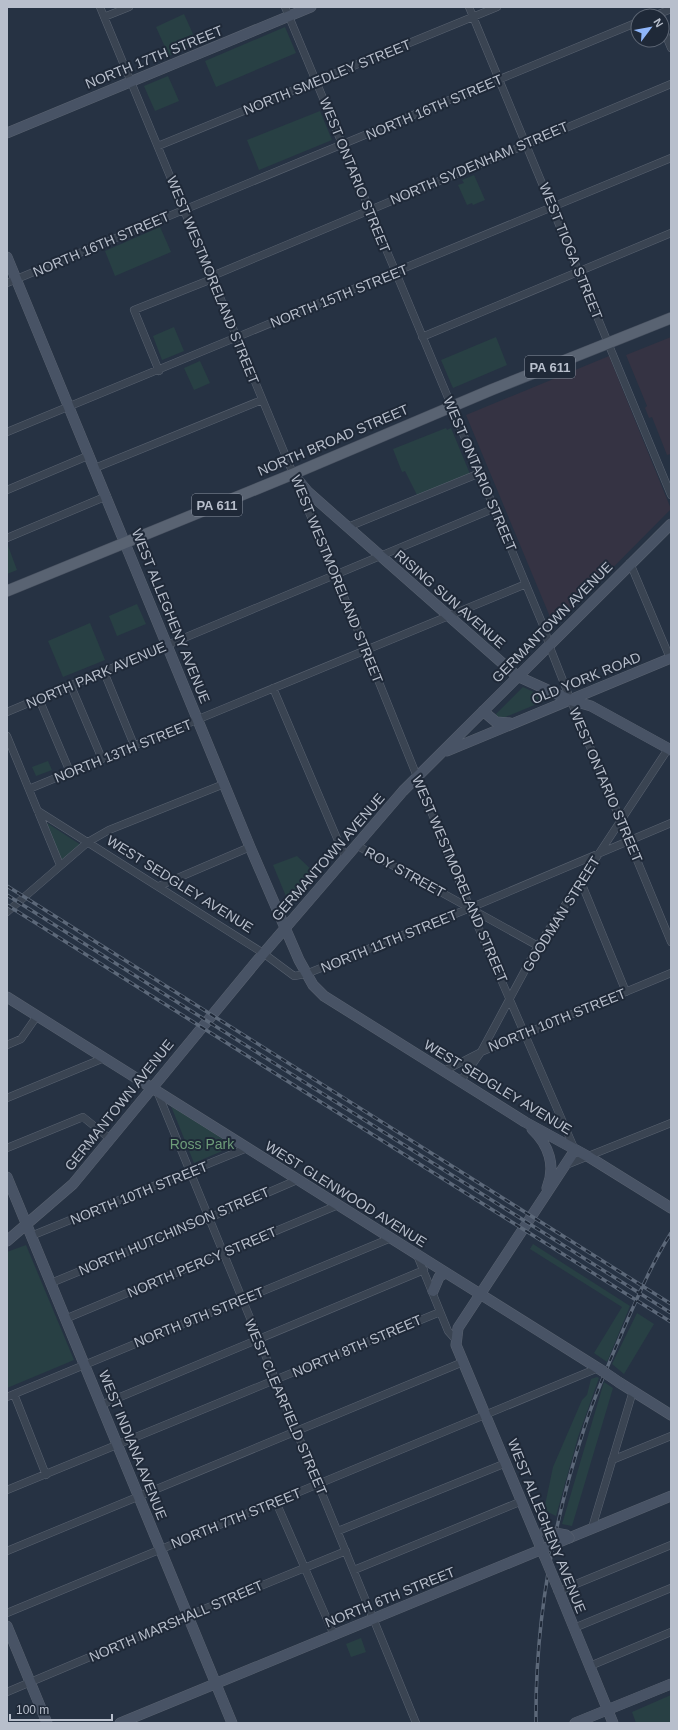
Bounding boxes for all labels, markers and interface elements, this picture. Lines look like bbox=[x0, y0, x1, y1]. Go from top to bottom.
north arrow bbox=[630, 8, 670, 48]
text: N bbox=[651, 16, 666, 29]
street label: NORTH 17TH STREET bbox=[83, 22, 225, 92]
street label: NORTH SMEDLEY STREET bbox=[241, 36, 413, 118]
street label: NORTH 16TH STREET bbox=[363, 71, 505, 143]
street label: WEST ONTARIO STREET bbox=[317, 95, 394, 255]
street label: NORTH SYDENHAM STREET bbox=[388, 118, 571, 208]
street label: WEST WESTMORELAND STREET bbox=[164, 174, 262, 387]
street label: WEST TIOGA STREET bbox=[536, 180, 606, 322]
street label: NORTH 16TH STREET bbox=[30, 208, 172, 280]
street label: NORTH 15TH STREET bbox=[268, 261, 410, 331]
road number: PA 611 bbox=[525, 356, 575, 378]
street label: WEST ONTARIO STREET bbox=[440, 395, 520, 554]
street label: NORTH BROAD STREET bbox=[255, 401, 411, 479]
street label: WEST WESTMORELAND STREET bbox=[288, 473, 386, 686]
road number: PA 611 bbox=[192, 494, 242, 516]
street label: WEST ALLEGHENY AVENUE bbox=[129, 526, 213, 706]
street label: RISING SUN AVENUE bbox=[391, 547, 509, 651]
street label: GERMANTOWN AVENUE bbox=[488, 558, 616, 686]
street label: NORTH PARK AVENUE bbox=[24, 638, 168, 712]
street label: OLD YORK ROAD bbox=[529, 649, 643, 707]
street label: WEST ONTARIO STREET bbox=[566, 706, 646, 865]
street label: NORTH 13TH STREET bbox=[52, 716, 194, 786]
street label: WEST WESTMORELAND STREET bbox=[409, 773, 511, 985]
street label: GERMANTOWN AVENUE bbox=[268, 790, 388, 924]
street label: WEST SEDGLEY AVENUE bbox=[104, 832, 256, 936]
street label: ROY STREET bbox=[362, 843, 448, 901]
street label: GOODMAN STREET bbox=[519, 853, 603, 975]
street label: NORTH 11TH STREET bbox=[318, 906, 460, 976]
street label: NORTH 10TH STREET bbox=[486, 985, 628, 1055]
street label: GERMANTOWN AVENUE bbox=[61, 1036, 177, 1174]
street label: WEST SEDGLEY AVENUE bbox=[421, 1036, 575, 1138]
park label: Ross Park bbox=[170, 1136, 235, 1152]
street label: WEST GLENWOOD AVENUE bbox=[262, 1138, 430, 1250]
street label: NORTH 10TH STREET bbox=[68, 1158, 210, 1228]
street label: NORTH HUTCHINSON STREET bbox=[76, 1183, 272, 1279]
street label: NORTH PERCY STREET bbox=[125, 1223, 279, 1301]
street label: NORTH 9TH STREET bbox=[132, 1283, 267, 1350]
street label: NORTH 8TH STREET bbox=[290, 1311, 424, 1381]
street label: WEST CLEARFIELD STREET bbox=[242, 1317, 331, 1498]
street label: WEST INDIANA AVENUE bbox=[96, 1368, 170, 1522]
street label: WEST ALLEGHENY AVENUE bbox=[505, 1436, 589, 1616]
street label: NORTH 7TH STREET bbox=[169, 1484, 304, 1551]
street label: NORTH 6TH STREET bbox=[323, 1563, 458, 1630]
street label: NORTH MARSHALL STREET bbox=[87, 1577, 266, 1665]
scale bar bbox=[10, 1696, 112, 1722]
text: 100 m bbox=[16, 1703, 49, 1717]

